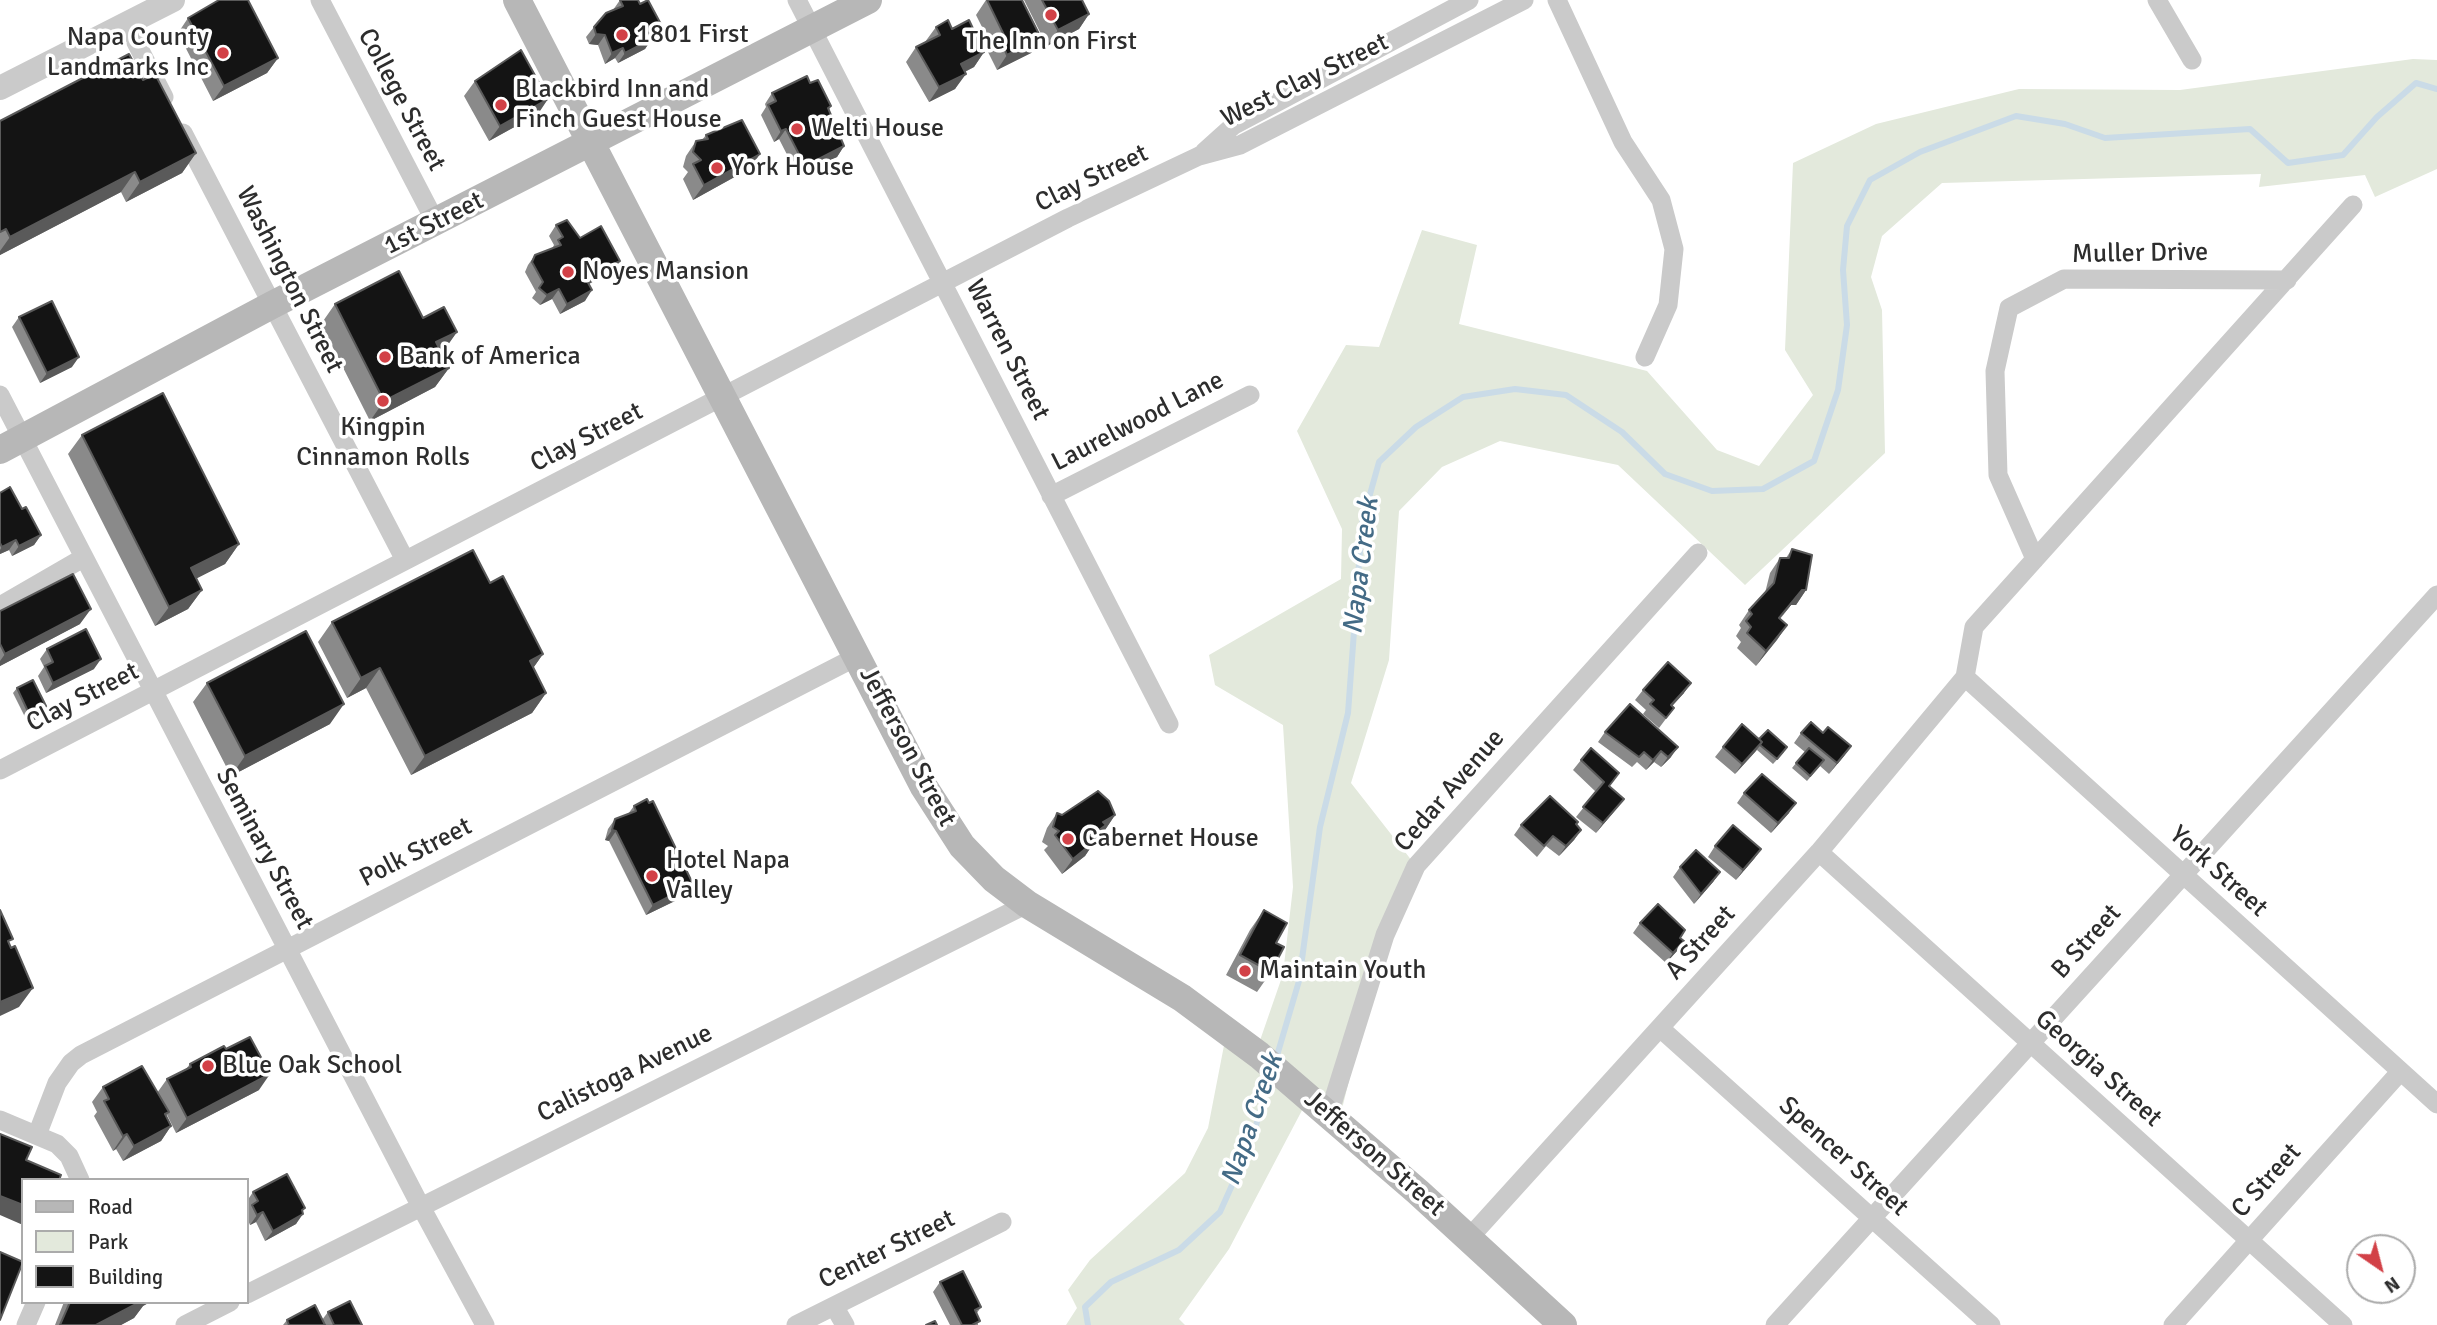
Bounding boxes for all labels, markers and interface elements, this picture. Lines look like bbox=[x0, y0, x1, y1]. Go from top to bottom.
marker: The Inn on First bbox=[1043, 7, 1059, 23]
place label: 1801 First bbox=[636, 19, 749, 51]
place label: Napa County Landmarks Inc bbox=[47, 22, 209, 84]
street label: College Street bbox=[350, 23, 452, 177]
place label: The Inn on First bbox=[965, 26, 1137, 58]
marker: 1801 First bbox=[614, 27, 630, 43]
street label: West Clay Street bbox=[1216, 27, 1394, 135]
marker: Napa County Landmarks Inc bbox=[215, 45, 231, 61]
place label: Blackbird Inn and Finch Guest House bbox=[515, 74, 722, 136]
marker: Blackbird Inn and Finch Guest House bbox=[493, 97, 509, 113]
place label: Welti House bbox=[811, 113, 944, 145]
marker: Welti House bbox=[789, 121, 805, 137]
street label: Clay Street bbox=[1030, 138, 1154, 220]
place label: York House bbox=[731, 152, 854, 184]
marker: York House bbox=[709, 160, 725, 176]
street label: Washington Street bbox=[229, 182, 349, 378]
street label: 1st Street bbox=[379, 186, 489, 262]
street label: Muller Drive bbox=[2072, 237, 2208, 271]
place label: Noyes Mansion bbox=[582, 256, 749, 288]
marker: Noyes Mansion bbox=[560, 264, 576, 280]
street label: Warren Street bbox=[958, 274, 1056, 426]
place label: Bank of America bbox=[399, 341, 581, 373]
marker: Bank of America bbox=[377, 349, 393, 365]
street label: Laurelwood Lane bbox=[1047, 365, 1229, 479]
marker: Kingpin Cinnamon Rolls bbox=[375, 393, 391, 409]
street label: Clay Street bbox=[526, 396, 648, 480]
place label: Kingpin Cinnamon Rolls bbox=[296, 412, 470, 474]
water label: Napa Creek bbox=[1337, 496, 1387, 636]
street label: Clay Street bbox=[22, 656, 144, 740]
street label: Jefferson Street bbox=[852, 662, 962, 832]
street label: Cedar Avenue bbox=[1388, 723, 1512, 859]
street label: Seminary Street bbox=[208, 763, 320, 935]
street label: Polk Street bbox=[355, 811, 477, 895]
street label: York Street bbox=[2163, 820, 2273, 924]
place label: Cabernet House bbox=[1082, 823, 1259, 855]
marker: Cabernet House bbox=[1060, 831, 1076, 847]
place label: Hotel Napa Valley bbox=[666, 845, 790, 906]
marker: Hotel Napa Valley bbox=[644, 868, 660, 884]
street label: B Street bbox=[2046, 898, 2128, 986]
street label: A Street bbox=[1660, 899, 1742, 987]
place label: Maintain Youth bbox=[1259, 955, 1426, 987]
marker: Maintain Youth bbox=[1237, 963, 1253, 979]
street label: Georgia Street bbox=[2028, 1004, 2168, 1134]
street label: Calistoga Avenue bbox=[532, 1018, 718, 1130]
place label: Blue Oak School bbox=[222, 1050, 402, 1082]
water label: Napa Creek bbox=[1215, 1050, 1291, 1190]
marker: Blue Oak School bbox=[200, 1058, 216, 1074]
street label: Jefferson Street bbox=[1297, 1084, 1451, 1224]
street label: Spencer Street bbox=[1772, 1091, 1914, 1223]
street label: C Street bbox=[2226, 1137, 2308, 1225]
legend bbox=[21, 1178, 248, 1304]
text: Road bbox=[88, 1194, 133, 1220]
street label: Center Street bbox=[814, 1204, 960, 1296]
text: Park bbox=[88, 1229, 128, 1255]
north arrow bbox=[2346, 1234, 2416, 1304]
text: Building bbox=[88, 1264, 163, 1290]
text: N bbox=[2380, 1271, 2404, 1298]

